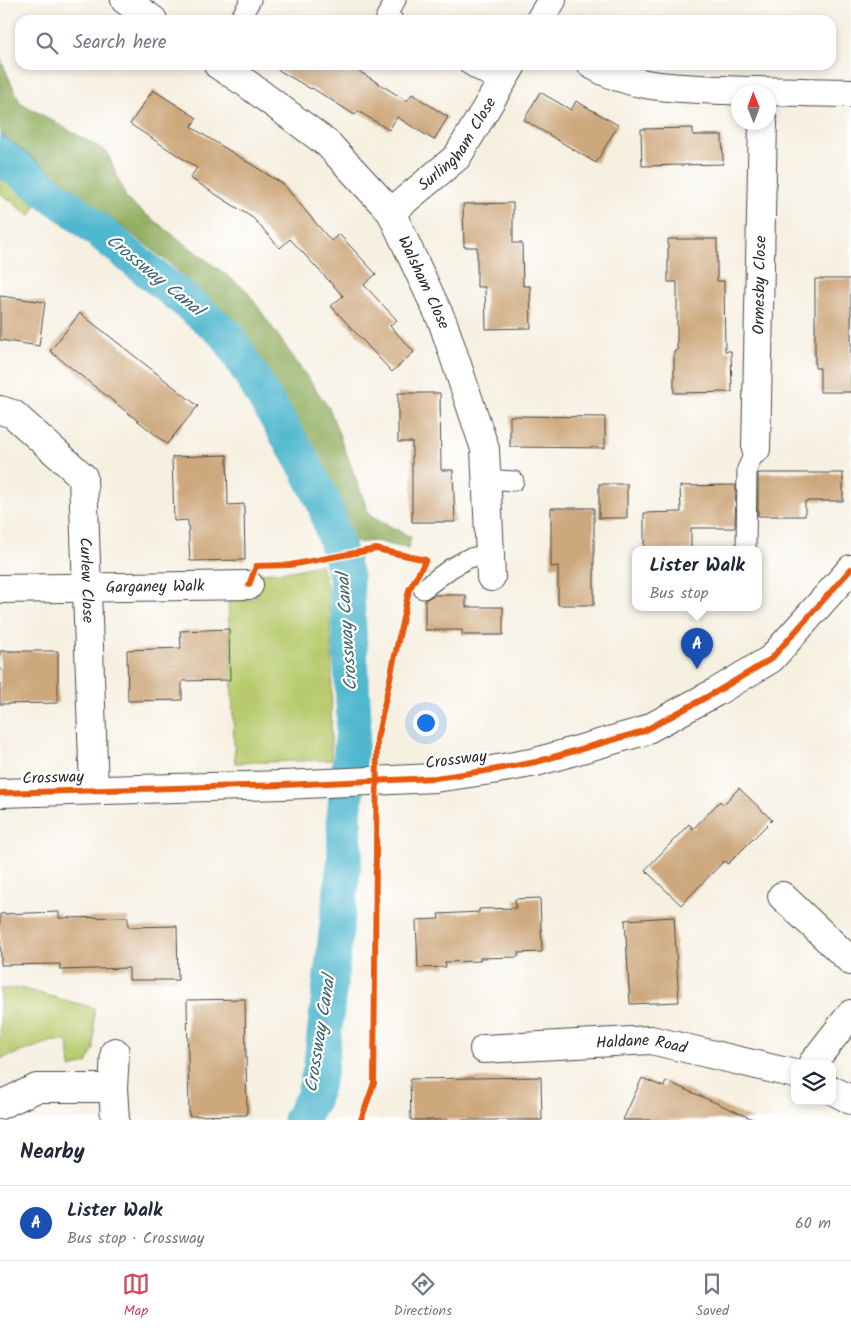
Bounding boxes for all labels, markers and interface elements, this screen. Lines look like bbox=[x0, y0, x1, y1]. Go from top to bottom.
search box bbox=[15, 15, 836, 70]
text: Search here bbox=[73, 28, 167, 58]
icon: search bbox=[33, 29, 61, 57]
north arrow bbox=[731, 85, 776, 130]
street label: Surlingham Close bbox=[412, 92, 503, 197]
water label: Crossway Canal bbox=[99, 228, 212, 327]
street label: Walsham Close bbox=[391, 232, 457, 332]
street label: Ormesby Close bbox=[746, 235, 773, 335]
street label: Curlew Close bbox=[73, 537, 101, 623]
popup bbox=[632, 546, 762, 611]
text: Lister Walk bbox=[649, 551, 745, 581]
water label: Crossway Canal bbox=[329, 568, 367, 692]
street label: Garganey Walk bbox=[105, 573, 205, 600]
text: Bus stop bbox=[649, 581, 708, 606]
pin: A bbox=[681, 628, 713, 669]
your location bbox=[413, 710, 439, 736]
street label: Crossway bbox=[424, 744, 489, 776]
street label: Crossway bbox=[22, 764, 85, 792]
water label: Crossway Canal bbox=[297, 970, 345, 1095]
street label: Haldane Road bbox=[595, 1027, 691, 1061]
map controls bbox=[791, 1060, 836, 1105]
button: layers bbox=[791, 1060, 836, 1105]
text: Nearby bbox=[20, 1136, 85, 1169]
text: Lister Walk bbox=[67, 1196, 162, 1226]
text: A bbox=[31, 1211, 41, 1236]
text: 60 m bbox=[795, 1211, 831, 1236]
text: Bus stop · Crossway bbox=[67, 1226, 204, 1251]
tab: Map bbox=[122, 1270, 150, 1322]
tab: Directions bbox=[394, 1270, 452, 1322]
tab: Saved bbox=[696, 1270, 729, 1322]

